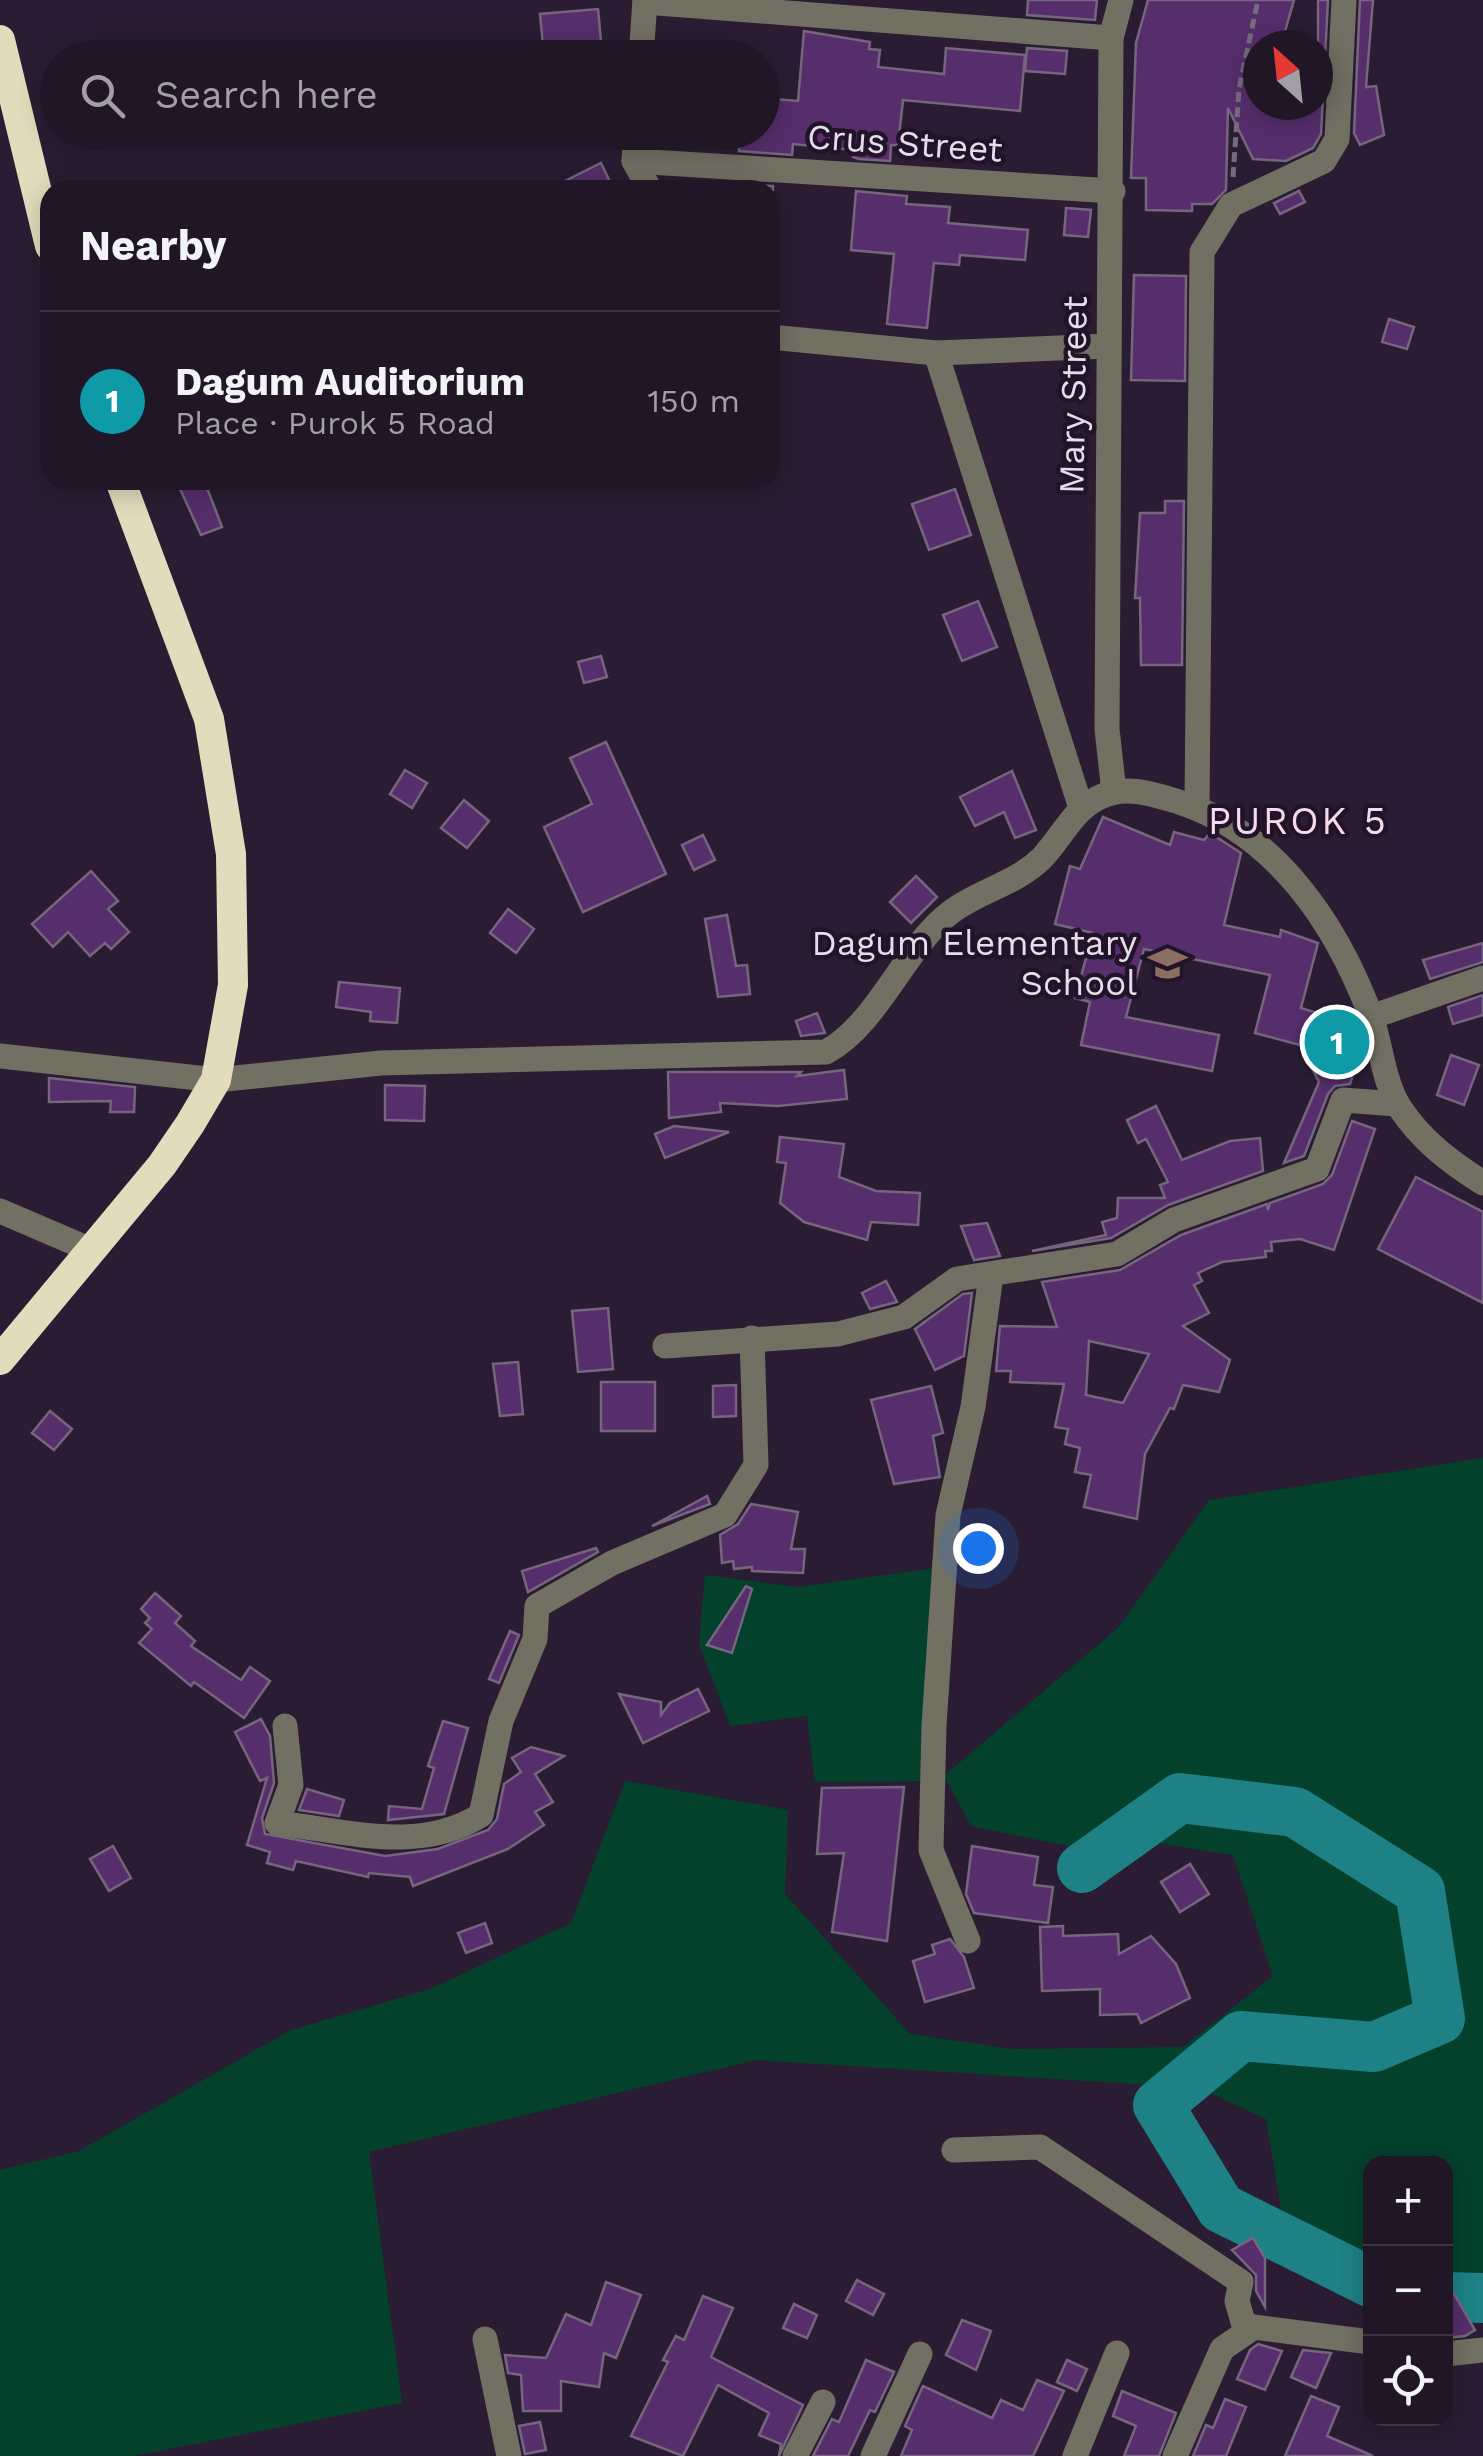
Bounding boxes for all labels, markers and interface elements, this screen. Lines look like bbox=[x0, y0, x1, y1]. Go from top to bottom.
north arrow bbox=[1243, 30, 1333, 120]
search box bbox=[40, 40, 780, 150]
icon: search bbox=[75, 68, 130, 123]
text: Search here bbox=[155, 73, 378, 117]
street label: Crus Street bbox=[806, 115, 1004, 171]
text: Nearby bbox=[80, 221, 227, 270]
street label: Mary Street bbox=[1050, 295, 1096, 494]
text: Dagum Auditorium bbox=[175, 360, 525, 404]
text: 1 bbox=[106, 382, 119, 420]
text: 150 m bbox=[648, 382, 740, 420]
text: Place · Purok 5 Road bbox=[175, 404, 495, 442]
district label: PUROK 5 bbox=[1208, 799, 1388, 843]
place label: Dagum Elementary School bbox=[811, 922, 1137, 1004]
school or university icon: Dagum Elementary School bbox=[1146, 942, 1188, 984]
pin: 1 bbox=[1304, 1004, 1370, 1080]
your location bbox=[953, 1523, 1004, 1574]
map controls bbox=[1363, 2156, 1453, 2426]
button: + bbox=[1363, 2156, 1453, 2246]
button: − bbox=[1363, 2246, 1453, 2336]
button: locate bbox=[1363, 2336, 1453, 2426]

